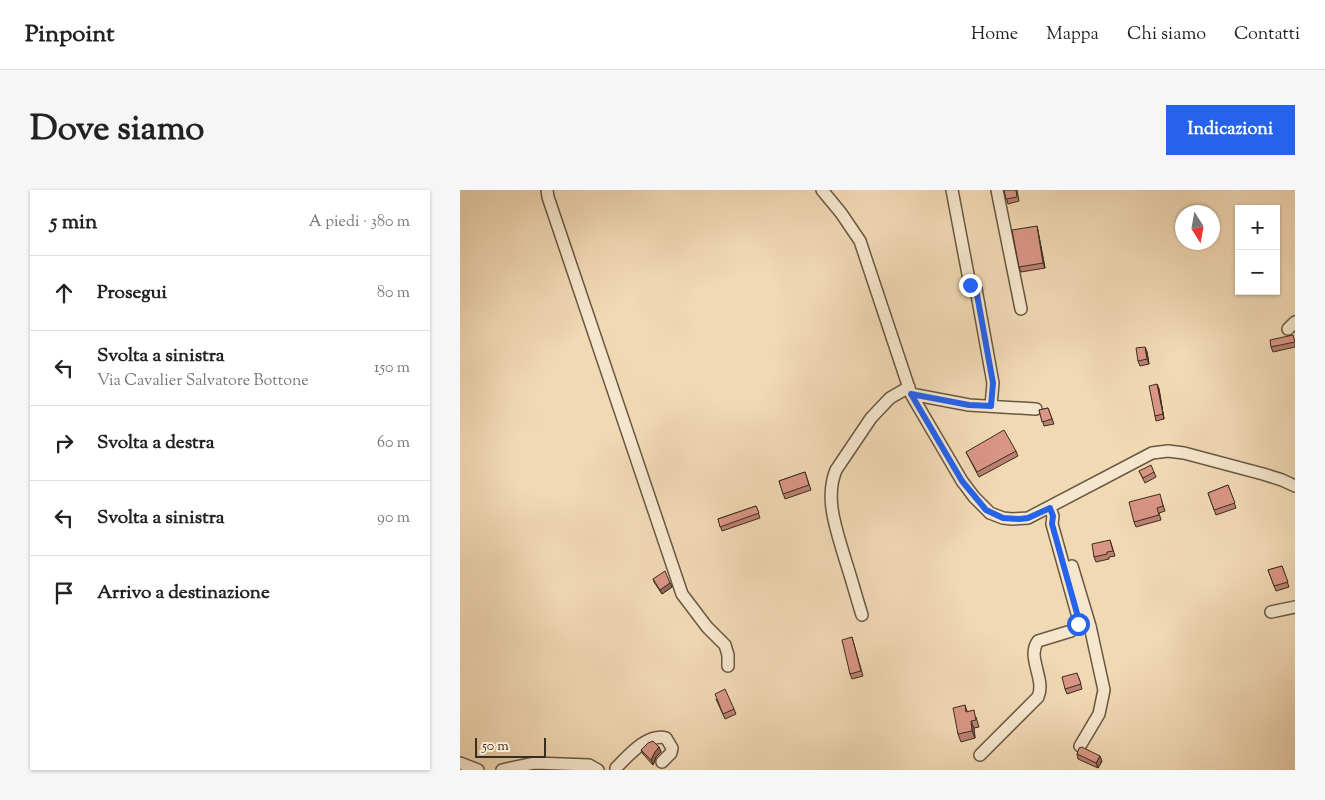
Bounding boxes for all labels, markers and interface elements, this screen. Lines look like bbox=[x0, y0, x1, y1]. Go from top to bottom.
text: Pinpoint bbox=[25, 18, 114, 52]
text: Home bbox=[971, 22, 1018, 48]
text: Mappa bbox=[1046, 22, 1099, 48]
text: Chi siamo bbox=[1127, 22, 1206, 48]
text: Contatti bbox=[1234, 22, 1300, 48]
text: Dove siamo bbox=[30, 105, 204, 156]
button: Indicazioni bbox=[1166, 105, 1295, 155]
north arrow bbox=[1175, 205, 1220, 250]
map controls bbox=[1235, 205, 1280, 295]
button: + bbox=[1235, 205, 1280, 250]
text: 5 min bbox=[50, 208, 97, 238]
text: A piedi · 380 m bbox=[309, 211, 410, 234]
button: − bbox=[1235, 250, 1280, 295]
route end bbox=[959, 274, 982, 297]
icon: ahead bbox=[50, 279, 78, 307]
text: Prosegui bbox=[97, 280, 167, 307]
text: 80 m bbox=[377, 282, 410, 305]
text: Svolta a sinistra bbox=[97, 343, 225, 370]
icon: left bbox=[50, 354, 78, 382]
text: 150 m bbox=[374, 357, 410, 380]
text: Via Cavalier Salvatore Bottone bbox=[97, 370, 309, 393]
icon: right bbox=[50, 429, 78, 457]
text: Svolta a destra bbox=[97, 430, 214, 457]
text: 60 m bbox=[377, 432, 410, 455]
icon: left bbox=[50, 504, 78, 532]
text: Svolta a sinistra bbox=[97, 505, 225, 532]
text: 90 m bbox=[377, 507, 410, 530]
icon: arrive bbox=[50, 579, 78, 607]
text: Arrivo a destinazione bbox=[97, 580, 270, 607]
route start bbox=[1067, 613, 1090, 636]
scale bar bbox=[475, 735, 546, 758]
text: 50 m bbox=[482, 737, 509, 757]

